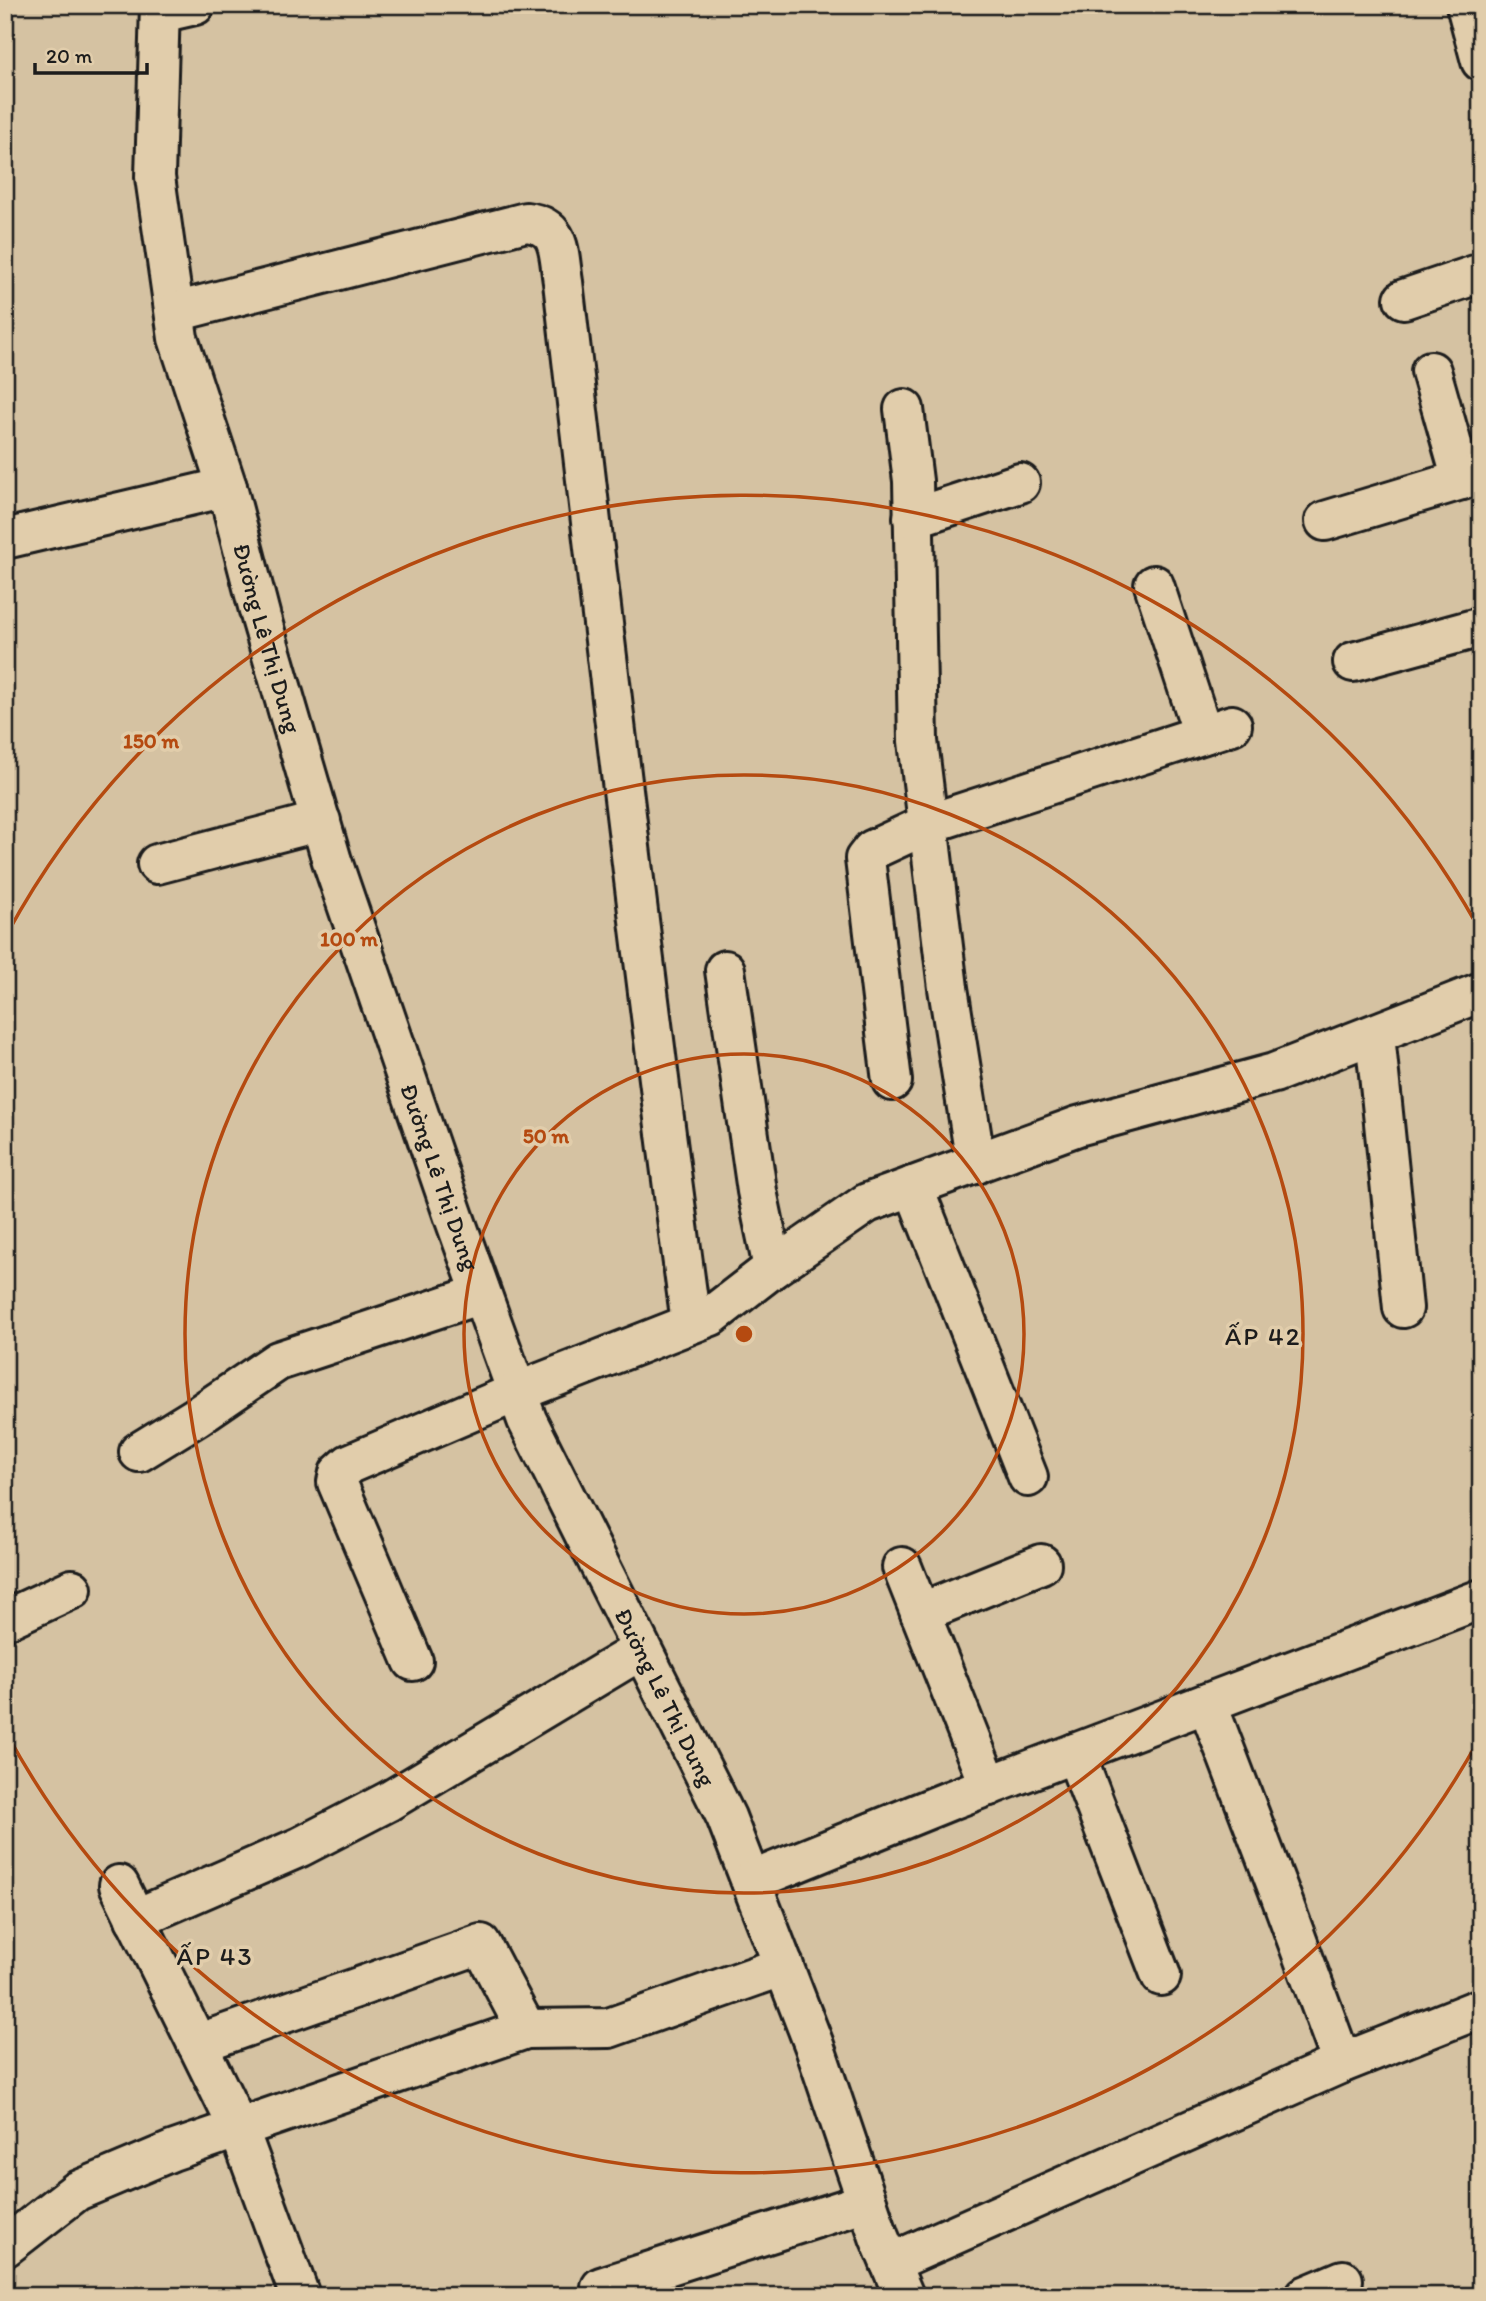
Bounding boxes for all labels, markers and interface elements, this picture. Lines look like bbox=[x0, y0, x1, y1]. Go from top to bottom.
scale bar bbox=[35, 32, 147, 76]
text: 20 m bbox=[46, 43, 93, 68]
street label: Đường Lê Thị Dung bbox=[228, 540, 309, 737]
text: 150 m bbox=[123, 728, 179, 753]
text: 100 m bbox=[320, 926, 378, 951]
street label: Đường Lê Thị Dung bbox=[395, 1080, 487, 1275]
text: 50 m bbox=[523, 1123, 570, 1148]
district label: ẤP 42 bbox=[1225, 1320, 1301, 1352]
centre of rings bbox=[732, 1322, 756, 1346]
street label: Đường Lê Thị Dung bbox=[609, 1603, 723, 1792]
district label: ẤP 43 bbox=[176, 1940, 254, 1972]

